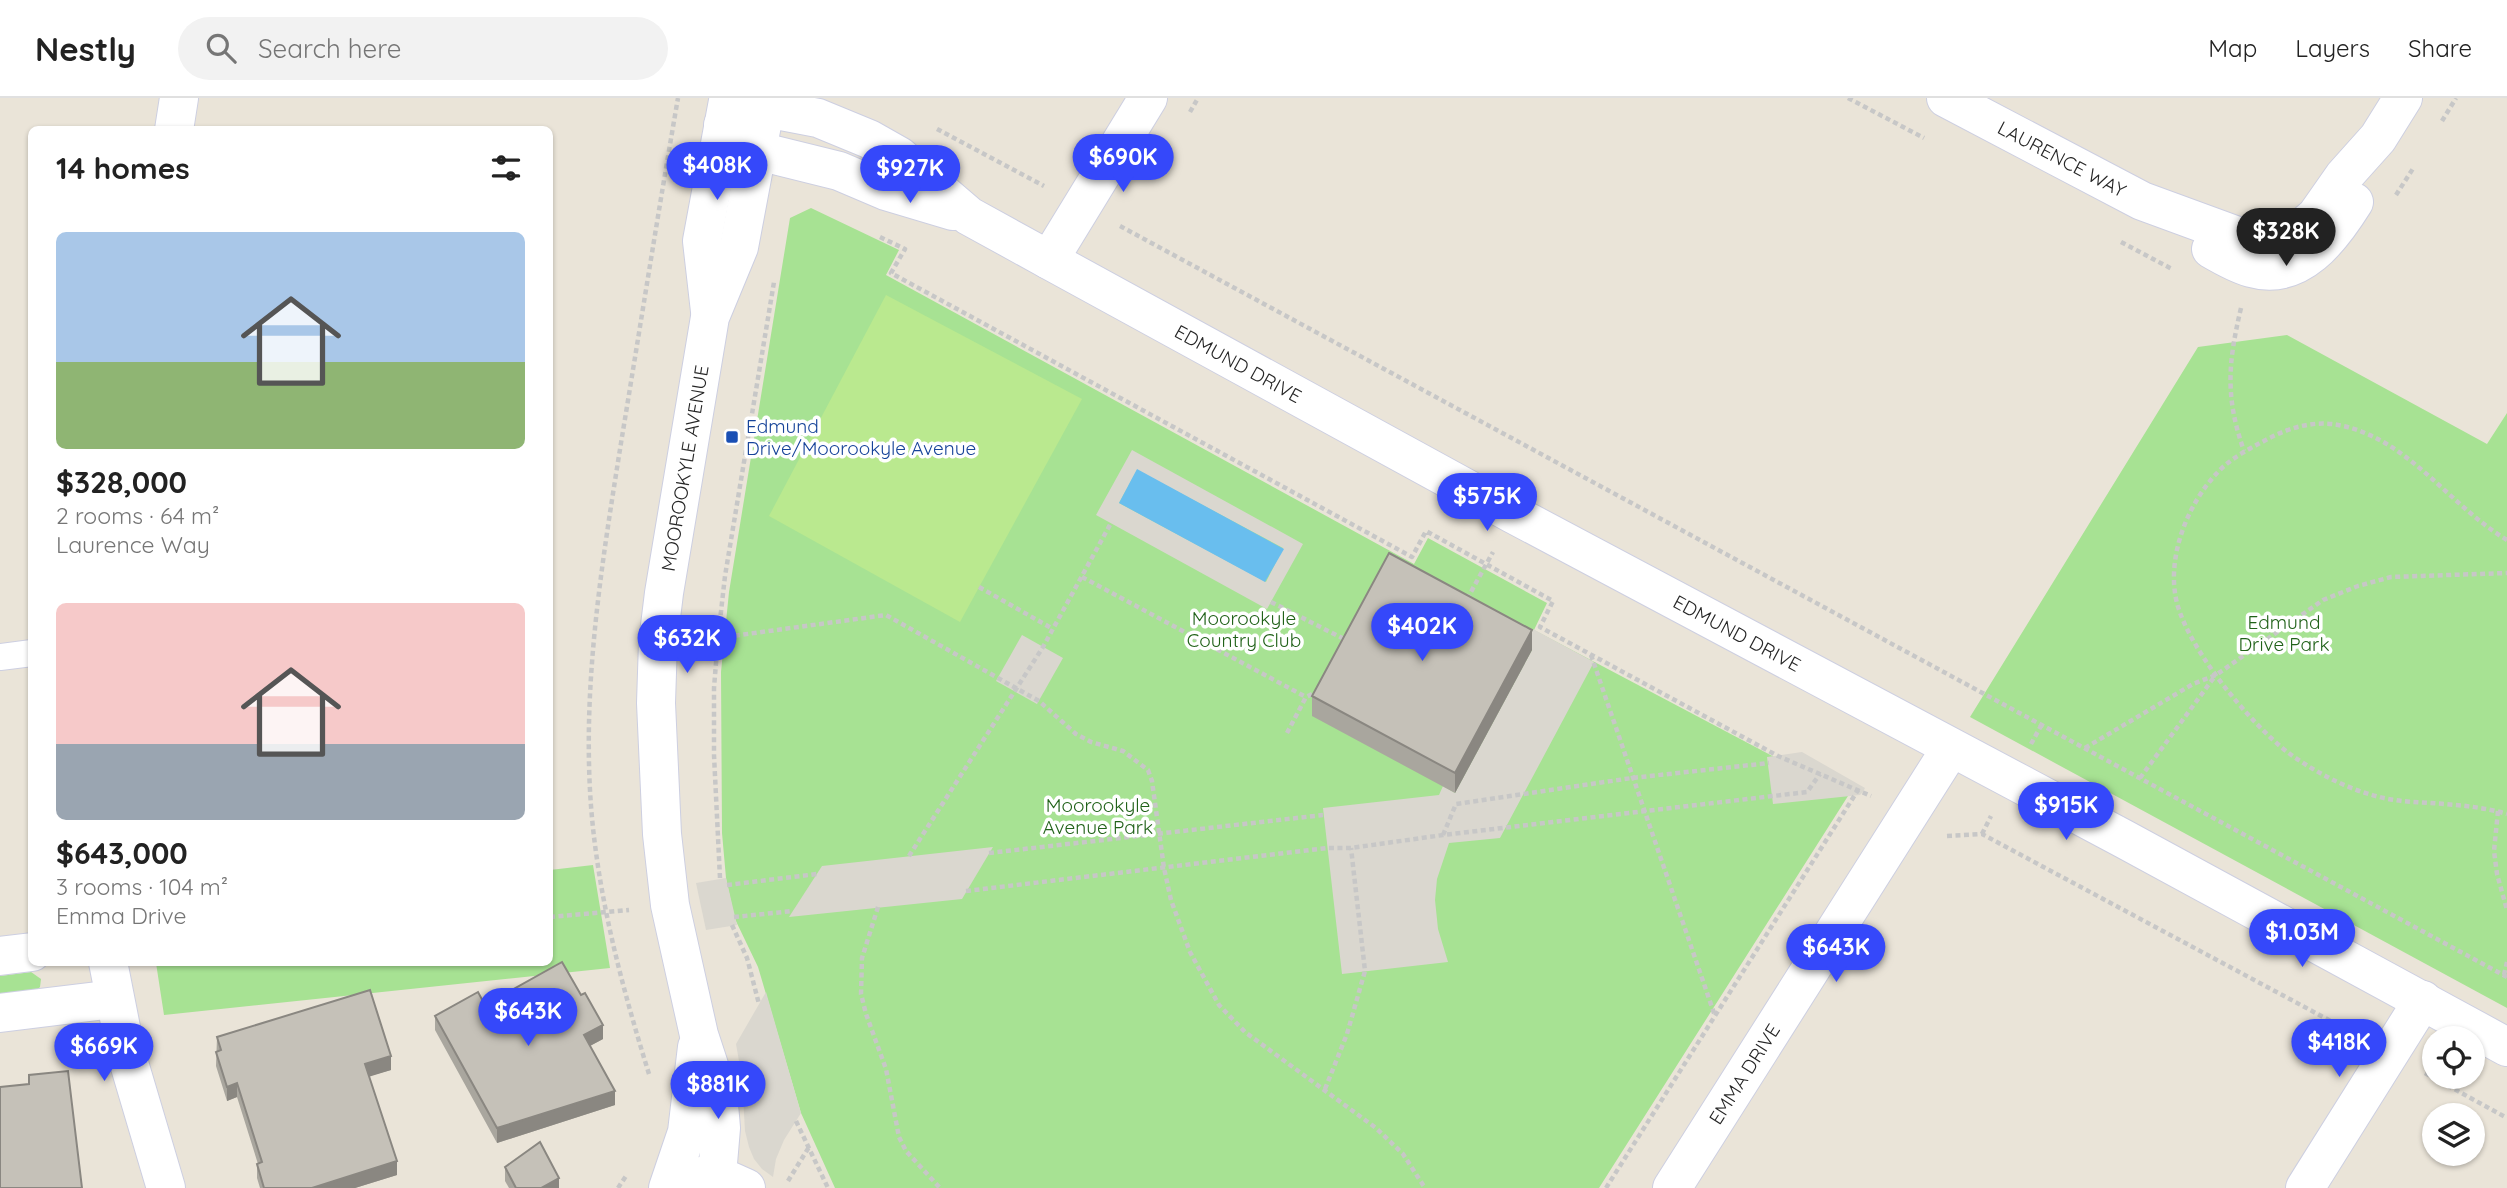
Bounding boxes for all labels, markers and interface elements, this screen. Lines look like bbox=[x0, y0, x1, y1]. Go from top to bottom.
search box bbox=[178, 17, 668, 80]
text: Nestly bbox=[35, 28, 136, 69]
icon: search bbox=[202, 29, 240, 67]
text: Search here bbox=[258, 32, 401, 65]
text: Map bbox=[2208, 33, 2257, 63]
text: Layers bbox=[2295, 33, 2370, 63]
text: Share bbox=[2408, 33, 2472, 63]
street label: LAURENCE WAY bbox=[1994, 115, 2131, 203]
pin: $690K bbox=[1074, 134, 1172, 194]
pin: $408K bbox=[668, 142, 766, 202]
text: $690K bbox=[1089, 142, 1157, 171]
pin: $927K bbox=[861, 146, 959, 205]
text: 14 homes bbox=[56, 149, 190, 187]
icon: filters bbox=[487, 149, 525, 187]
text: $408K bbox=[682, 150, 752, 179]
text: $927K bbox=[876, 153, 944, 182]
pin: $328K bbox=[2237, 208, 2335, 268]
text: $328K bbox=[2253, 216, 2319, 245]
icon: home bbox=[228, 278, 354, 404]
street label: EDMUND DRIVE bbox=[1171, 319, 1306, 408]
street label: MOOROOKYLE AVENUE bbox=[656, 363, 714, 573]
place label: Edmund Drive/Moorookyle Avenue bbox=[746, 414, 976, 460]
marker: Edmund Drive/Moorookyle Avenue bbox=[724, 429, 740, 445]
text: $328,000 bbox=[56, 463, 187, 501]
pin: $575K bbox=[1438, 474, 1536, 533]
text: $575K bbox=[1453, 481, 1521, 510]
text: 2 rooms · 64 m² bbox=[56, 501, 219, 530]
text: Laurence Way bbox=[56, 530, 210, 559]
street label: EDMUND DRIVE bbox=[1669, 589, 1805, 677]
pin: $402K bbox=[1373, 603, 1471, 663]
park label: Moorookyle Country Club bbox=[1187, 606, 1301, 652]
park label: Edmund Drive Park bbox=[2238, 610, 2330, 656]
text: $402K bbox=[1387, 611, 1457, 640]
pin: $632K bbox=[638, 616, 736, 675]
text: $632K bbox=[654, 623, 720, 652]
icon: home bbox=[228, 649, 354, 775]
pin: $915K bbox=[2017, 782, 2115, 842]
text: $915K bbox=[2034, 790, 2098, 819]
park label: Moorookyle Avenue Park bbox=[1043, 793, 1153, 839]
text: $643,000 bbox=[56, 834, 188, 872]
text: 3 rooms · 104 m² bbox=[56, 872, 228, 901]
text: Emma Drive bbox=[56, 901, 187, 930]
pin: $1.03M bbox=[2245, 910, 2359, 969]
text: $1.03M bbox=[2265, 917, 2339, 946]
pin: $643K bbox=[1787, 924, 1885, 984]
text: $643K bbox=[1802, 932, 1870, 961]
pin: $643K bbox=[479, 988, 577, 1048]
text: $643K bbox=[494, 996, 562, 1025]
street label: EMMA DRIVE bbox=[1704, 1019, 1785, 1129]
pin: $418K bbox=[2290, 1020, 2388, 1079]
pin: $669K bbox=[55, 1024, 153, 1083]
map controls bbox=[2422, 1026, 2485, 1166]
button: locate bbox=[2422, 1026, 2485, 1089]
text: $418K bbox=[2307, 1027, 2371, 1056]
text: $669K bbox=[70, 1031, 138, 1060]
pin: $881K bbox=[669, 1062, 767, 1121]
text: $881K bbox=[687, 1069, 749, 1098]
button: layers bbox=[2422, 1103, 2485, 1166]

